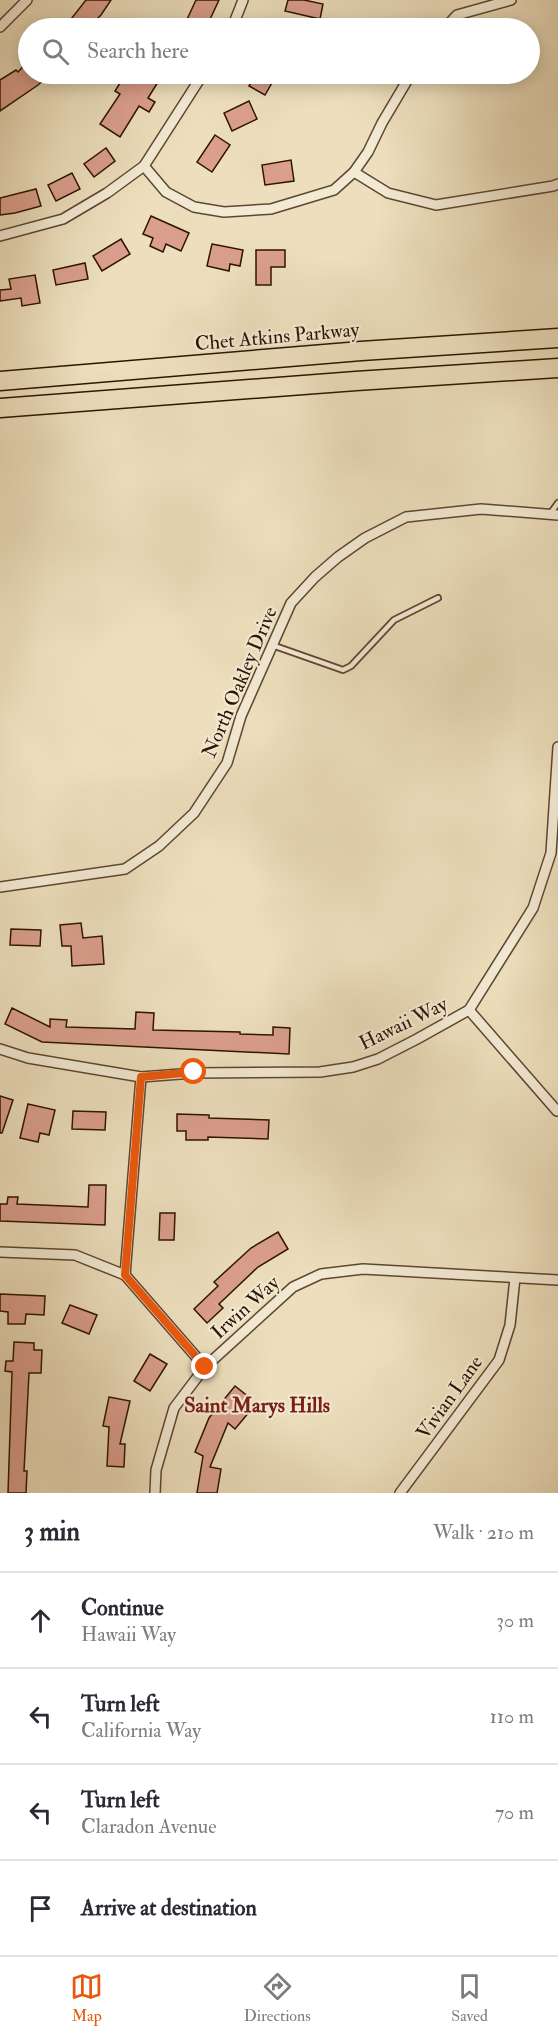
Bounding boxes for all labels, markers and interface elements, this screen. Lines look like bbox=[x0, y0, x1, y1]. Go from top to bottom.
search box bbox=[18, 18, 540, 84]
icon: search bbox=[39, 35, 72, 68]
text: Search here bbox=[87, 37, 189, 65]
street label: Chet Atkins Parkway bbox=[194, 317, 362, 356]
street label: North Oakley Drive bbox=[196, 603, 283, 762]
street label: Hawaii Way bbox=[355, 991, 453, 1056]
route start bbox=[180, 1058, 206, 1084]
street label: Irwin Way bbox=[206, 1269, 285, 1344]
street label: Vivian Lane bbox=[411, 1351, 488, 1444]
route end bbox=[191, 1353, 217, 1379]
district label: Saint Marys Hills bbox=[184, 1392, 330, 1419]
text: 3 min bbox=[24, 1516, 80, 1548]
text: Walk · 210 m bbox=[433, 1520, 534, 1545]
text: Continue bbox=[81, 1594, 164, 1622]
icon: ahead bbox=[24, 1604, 57, 1637]
text: 30 m bbox=[496, 1608, 534, 1633]
text: Hawaii Way bbox=[81, 1622, 176, 1647]
text: Turn left bbox=[81, 1690, 160, 1718]
icon: left bbox=[24, 1700, 57, 1733]
text: 110 m bbox=[490, 1704, 534, 1729]
text: California Way bbox=[81, 1718, 201, 1743]
text: Turn left bbox=[81, 1786, 160, 1814]
icon: left bbox=[24, 1796, 57, 1829]
text: 70 m bbox=[495, 1800, 534, 1825]
text: Claradon Avenue bbox=[81, 1814, 217, 1839]
icon: arrive bbox=[24, 1892, 57, 1925]
text: Arrive at destination bbox=[81, 1894, 257, 1922]
tab: Map bbox=[70, 1970, 103, 2026]
tab: Directions bbox=[244, 1970, 311, 2026]
tab: Saved bbox=[451, 1970, 488, 2026]

